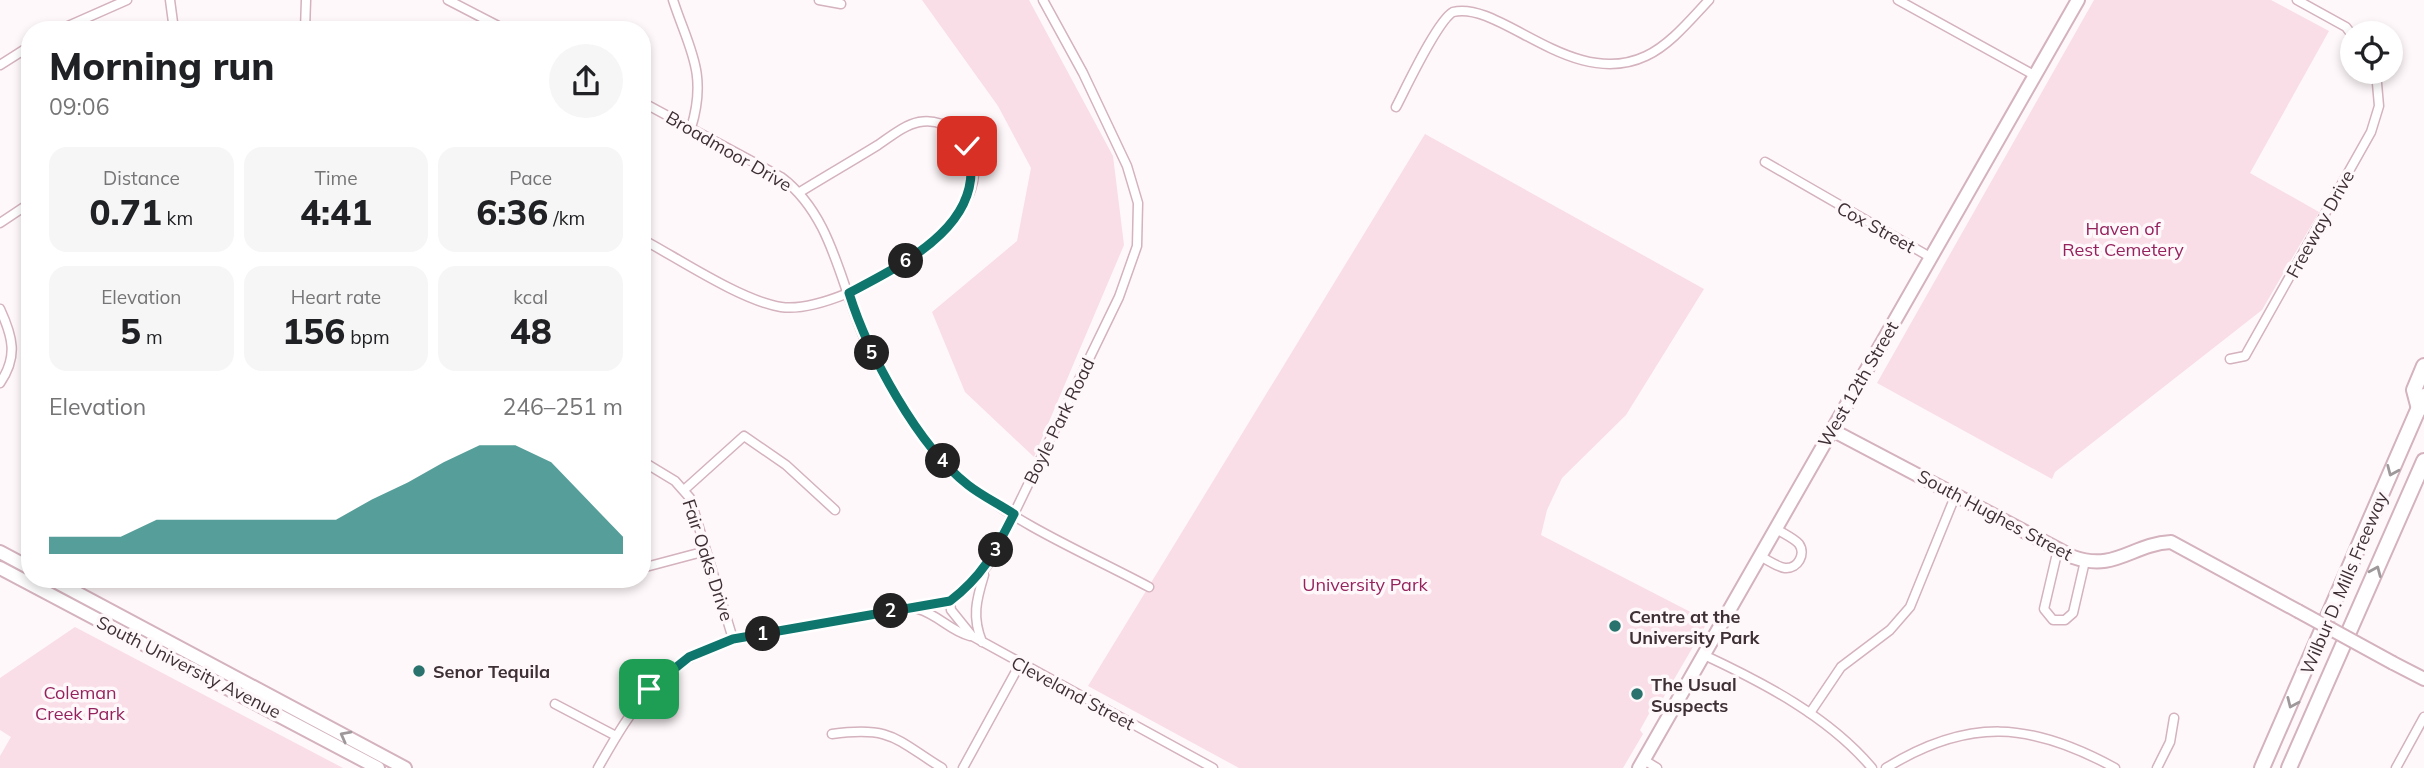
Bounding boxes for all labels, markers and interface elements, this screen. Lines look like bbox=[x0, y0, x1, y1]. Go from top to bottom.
map controls bbox=[2340, 21, 2403, 84]
button: locate bbox=[2340, 21, 2403, 84]
text: Morning run bbox=[49, 42, 275, 90]
button: share bbox=[549, 44, 623, 118]
text: 09:06 bbox=[49, 92, 109, 121]
street label: Broadmoor Drive bbox=[662, 106, 796, 196]
pin bbox=[937, 116, 997, 176]
icon: check bbox=[948, 127, 986, 165]
text: Distance bbox=[103, 166, 180, 190]
text: Time bbox=[314, 166, 358, 190]
text: Pace bbox=[509, 166, 552, 190]
street label: Freeway Drive bbox=[2281, 166, 2359, 282]
text: 0.71 bbox=[90, 190, 162, 234]
text: 4:41 bbox=[300, 190, 372, 234]
text: 6:36 bbox=[476, 190, 548, 234]
street label: Cox Street bbox=[1833, 196, 1919, 258]
text: km bbox=[162, 206, 193, 230]
text: /km bbox=[548, 206, 585, 230]
park label: Haven of Rest Cemetery bbox=[2062, 217, 2184, 261]
pin: 6 bbox=[888, 244, 923, 278]
text: 6 bbox=[900, 248, 911, 272]
text: Elevation bbox=[101, 285, 182, 309]
text: Heart rate bbox=[291, 285, 381, 309]
text: kcal bbox=[513, 285, 548, 309]
text: 5 bbox=[120, 309, 141, 353]
text: 156 bbox=[282, 309, 345, 353]
text: 48 bbox=[510, 309, 552, 353]
street label: West 12th Street bbox=[1813, 317, 1903, 451]
text: m bbox=[141, 325, 163, 349]
text: bpm bbox=[345, 325, 390, 349]
pin: 5 bbox=[854, 336, 890, 370]
text: 5 bbox=[866, 340, 877, 364]
street label: Boyle Park Road bbox=[1019, 354, 1099, 488]
text: Elevation bbox=[49, 392, 146, 421]
text: 246–251 m bbox=[502, 392, 623, 421]
pin: 4 bbox=[926, 444, 960, 478]
text: 4 bbox=[937, 448, 948, 472]
street label: South Hughes Street bbox=[1914, 464, 2076, 566]
one-way arrow bbox=[2386, 464, 2400, 477]
street label: Wilbur D. Mills Freeway bbox=[2295, 488, 2393, 678]
street label: Fair Oaks Drive bbox=[677, 496, 739, 624]
pin: 3 bbox=[978, 532, 1014, 568]
text: 3 bbox=[990, 537, 1001, 561]
one-way arrow bbox=[2367, 566, 2381, 578]
park label: University Park bbox=[1302, 573, 1428, 596]
pin: 2 bbox=[874, 594, 908, 628]
text: 2 bbox=[885, 598, 896, 622]
place label: Centre at the University Park bbox=[1629, 605, 1761, 649]
street label: South University Avenue bbox=[93, 611, 285, 723]
pin: 1 bbox=[746, 616, 780, 652]
marker: Centre at the University Park bbox=[1607, 618, 1623, 634]
text: 1 bbox=[757, 621, 768, 645]
street label: Cleveland Street bbox=[1007, 651, 1139, 735]
pin bbox=[619, 659, 679, 719]
place label: Senor Tequila bbox=[433, 660, 550, 683]
marker: Senor Tequila bbox=[411, 663, 427, 679]
icon: arrive bbox=[630, 670, 668, 708]
place label: The Usual Suspects bbox=[1651, 673, 1737, 717]
park label: Coleman Creek Park bbox=[35, 681, 126, 725]
marker: The Usual Suspects bbox=[1629, 686, 1645, 702]
one-way arrow bbox=[2287, 696, 2301, 708]
one-way arrow bbox=[340, 731, 352, 744]

